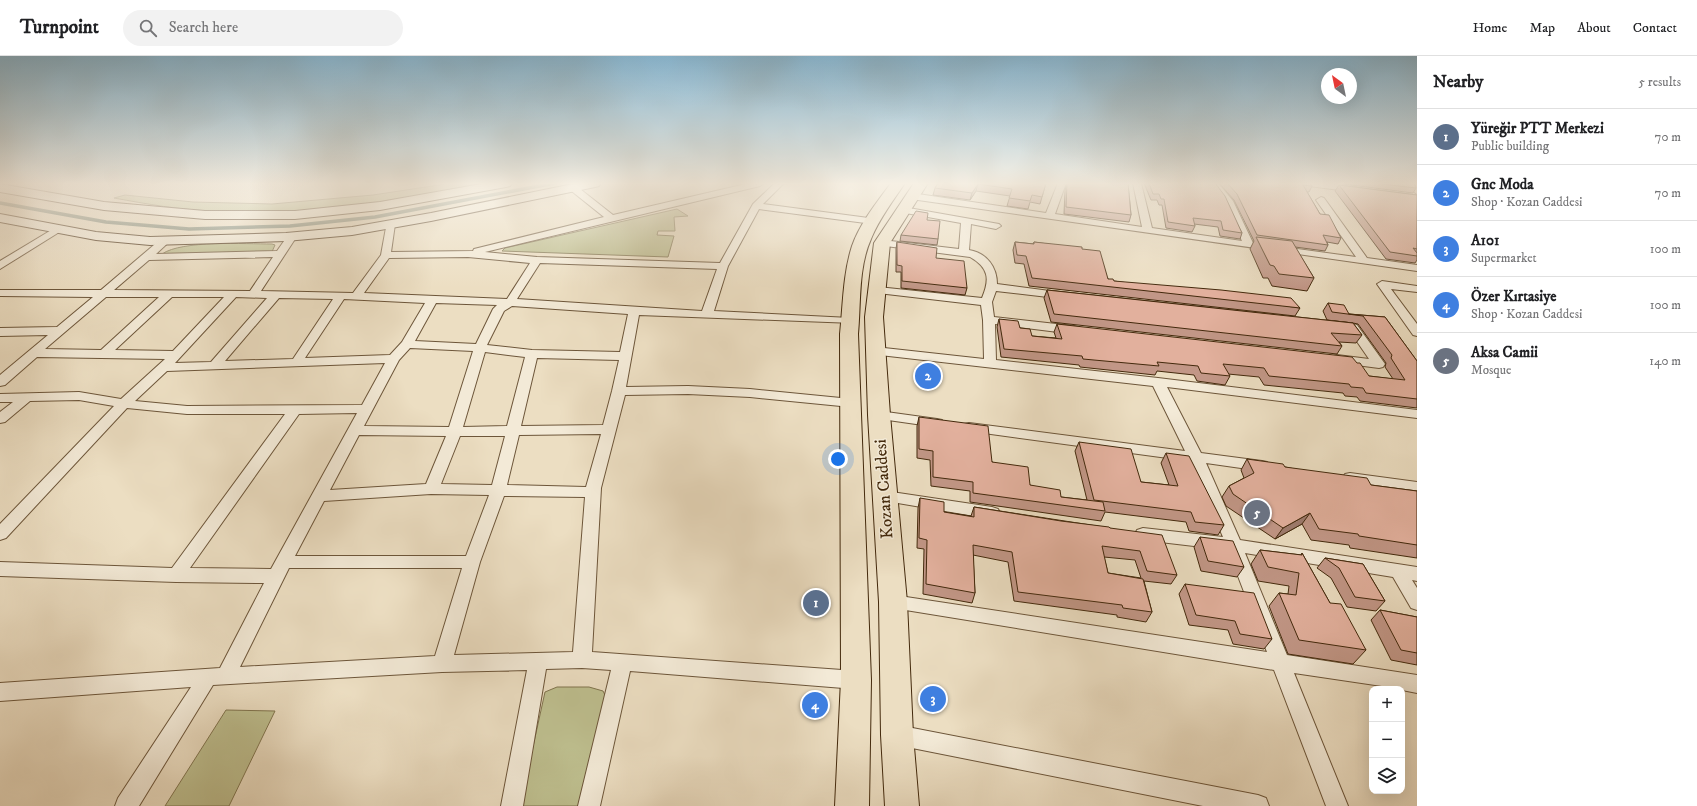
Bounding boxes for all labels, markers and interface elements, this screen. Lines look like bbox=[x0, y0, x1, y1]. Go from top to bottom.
search box bbox=[123, 10, 403, 46]
text: Turnpoint bbox=[20, 16, 99, 39]
icon: search bbox=[137, 17, 159, 39]
text: Search here bbox=[169, 18, 238, 37]
text: Home bbox=[1473, 19, 1507, 37]
text: Map bbox=[1529, 19, 1555, 37]
text: About bbox=[1577, 19, 1611, 37]
text: Contact bbox=[1633, 19, 1677, 37]
north arrow bbox=[1321, 68, 1357, 104]
text: Nearby bbox=[1433, 71, 1483, 93]
text: 5 results bbox=[1639, 74, 1681, 90]
text: Yüreğir PTT Merkezi bbox=[1471, 119, 1604, 138]
text: 1 bbox=[1444, 129, 1448, 145]
text: 70 m bbox=[1655, 129, 1681, 145]
text: Public building bbox=[1471, 138, 1549, 154]
text: Gnc Moda bbox=[1471, 175, 1534, 194]
text: 2 bbox=[1443, 185, 1449, 201]
text: 70 m bbox=[1655, 185, 1681, 201]
text: Shop · Kozan Caddesi bbox=[1471, 194, 1582, 210]
text: A101 bbox=[1471, 231, 1500, 250]
text: 3 bbox=[1444, 241, 1448, 257]
text: 100 m bbox=[1650, 241, 1681, 257]
text: Supermarket bbox=[1471, 250, 1537, 266]
text: Özer Kırtasiye bbox=[1471, 287, 1557, 306]
text: 4 bbox=[1442, 297, 1450, 313]
text: 100 m bbox=[1650, 297, 1681, 313]
text: Shop · Kozan Caddesi bbox=[1471, 306, 1582, 322]
text: Aksa Camii bbox=[1471, 343, 1538, 362]
text: 5 bbox=[1443, 353, 1449, 369]
text: 140 m bbox=[1649, 353, 1681, 369]
pin: 2 bbox=[915, 361, 941, 391]
text: Mosque bbox=[1471, 362, 1511, 378]
street label: Kozan Caddesi bbox=[870, 438, 898, 540]
your location bbox=[828, 449, 848, 469]
pin: 5 bbox=[1244, 498, 1270, 528]
pin: 1 bbox=[803, 588, 829, 618]
pin: 3 bbox=[920, 684, 946, 714]
map controls bbox=[1369, 686, 1405, 794]
button: + bbox=[1369, 686, 1405, 722]
pin: 4 bbox=[802, 690, 828, 720]
button: − bbox=[1369, 722, 1405, 758]
button: layers bbox=[1369, 758, 1405, 794]

